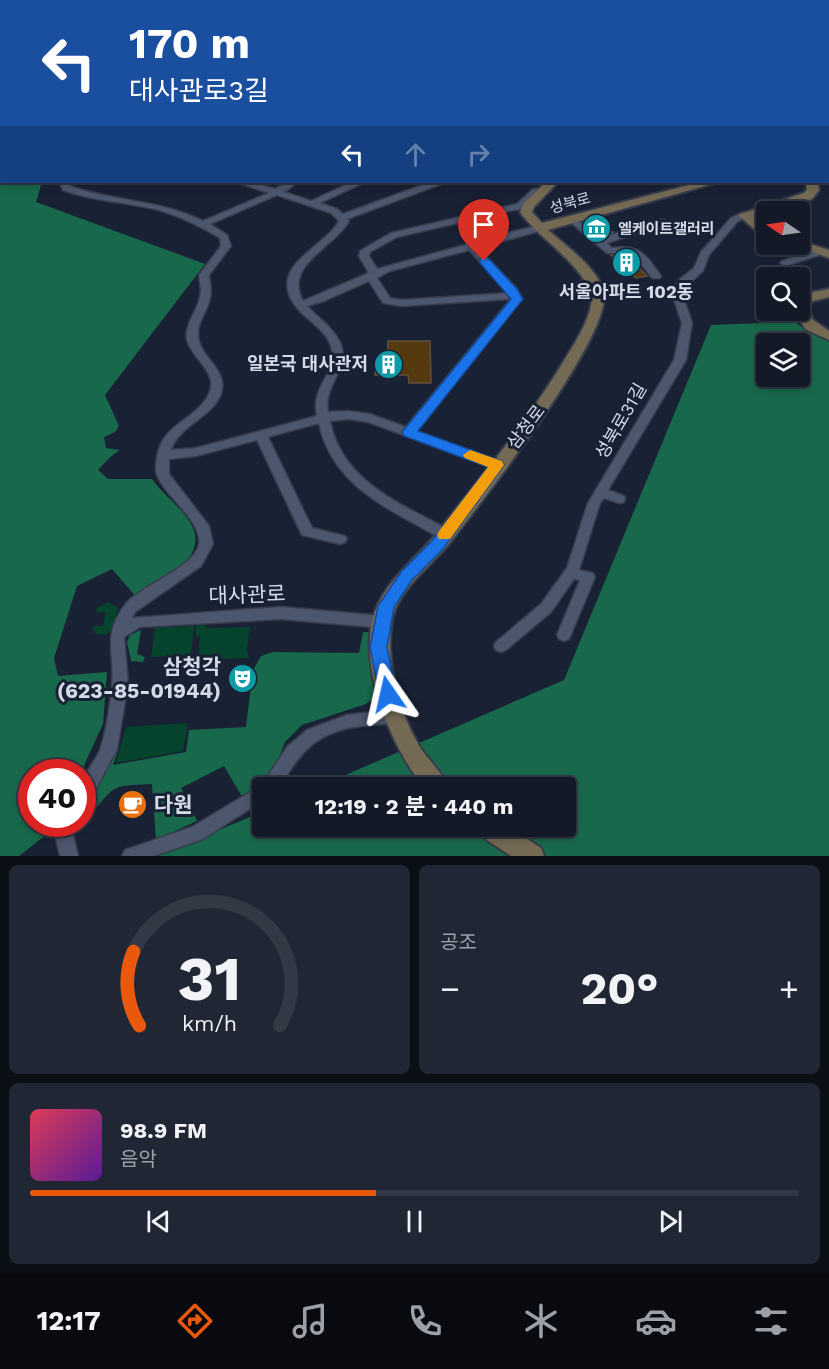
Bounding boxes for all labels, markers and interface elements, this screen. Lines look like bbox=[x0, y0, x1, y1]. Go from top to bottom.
text: 170 m bbox=[129, 19, 250, 68]
icon: left bbox=[30, 24, 108, 102]
text: 대사관로3길 bbox=[129, 75, 269, 107]
icon: left bbox=[336, 138, 369, 171]
icon: ahead bbox=[399, 138, 432, 171]
icon: right bbox=[462, 138, 495, 171]
street label: 성북로 bbox=[548, 189, 592, 217]
pin bbox=[458, 199, 509, 261]
north arrow bbox=[756, 201, 810, 255]
map controls bbox=[756, 201, 810, 387]
icon: arrive bbox=[467, 208, 500, 241]
museum icon: 엘케이트갤러리 bbox=[581, 213, 613, 245]
place label: 엘케이트갤러리 bbox=[618, 220, 715, 238]
building icon: 서울아파트 102동 bbox=[610, 247, 642, 279]
button: search bbox=[756, 267, 810, 321]
place label: 서울아파트 102동 bbox=[559, 281, 693, 302]
button: layers bbox=[756, 333, 810, 387]
building icon: 일본국 대사관저 bbox=[373, 348, 405, 380]
place label: 일본국 대사관저 bbox=[247, 353, 368, 374]
street label: 성북로31길 bbox=[591, 379, 651, 462]
street label: 삼청로 bbox=[502, 401, 549, 453]
street label: 대사관로 bbox=[208, 581, 286, 608]
place label: 삼청각 (623-85-01944) bbox=[57, 654, 221, 703]
position arrow bbox=[356, 662, 420, 726]
theatre icon: 삼청각 (623-85-01944) bbox=[226, 663, 258, 695]
speed limit sign: 40 bbox=[18, 759, 96, 837]
cafe icon: 다원 bbox=[117, 789, 149, 821]
place label: 다원 bbox=[154, 792, 193, 817]
text: 12:19 · 2 분 · 440 m bbox=[315, 794, 513, 819]
text: 공조 bbox=[440, 930, 477, 954]
text: 31 bbox=[178, 942, 241, 1015]
text: 20° bbox=[580, 962, 659, 1015]
text: − bbox=[440, 969, 460, 1008]
text: + bbox=[779, 969, 799, 1008]
text: km/h bbox=[182, 1012, 237, 1037]
text: 98.9 FM bbox=[120, 1118, 207, 1143]
text: 음악 bbox=[120, 1147, 157, 1171]
icon: previous bbox=[142, 1205, 175, 1238]
icon: pause bbox=[398, 1205, 431, 1238]
icon: next bbox=[654, 1205, 687, 1238]
icon: directions bbox=[174, 1300, 216, 1342]
icon: music bbox=[289, 1300, 331, 1342]
icon: phone bbox=[404, 1300, 446, 1342]
icon: climate bbox=[520, 1300, 562, 1342]
icon: car bbox=[635, 1300, 677, 1342]
icon: filters bbox=[750, 1300, 792, 1342]
text: 12:17 bbox=[37, 1305, 101, 1337]

